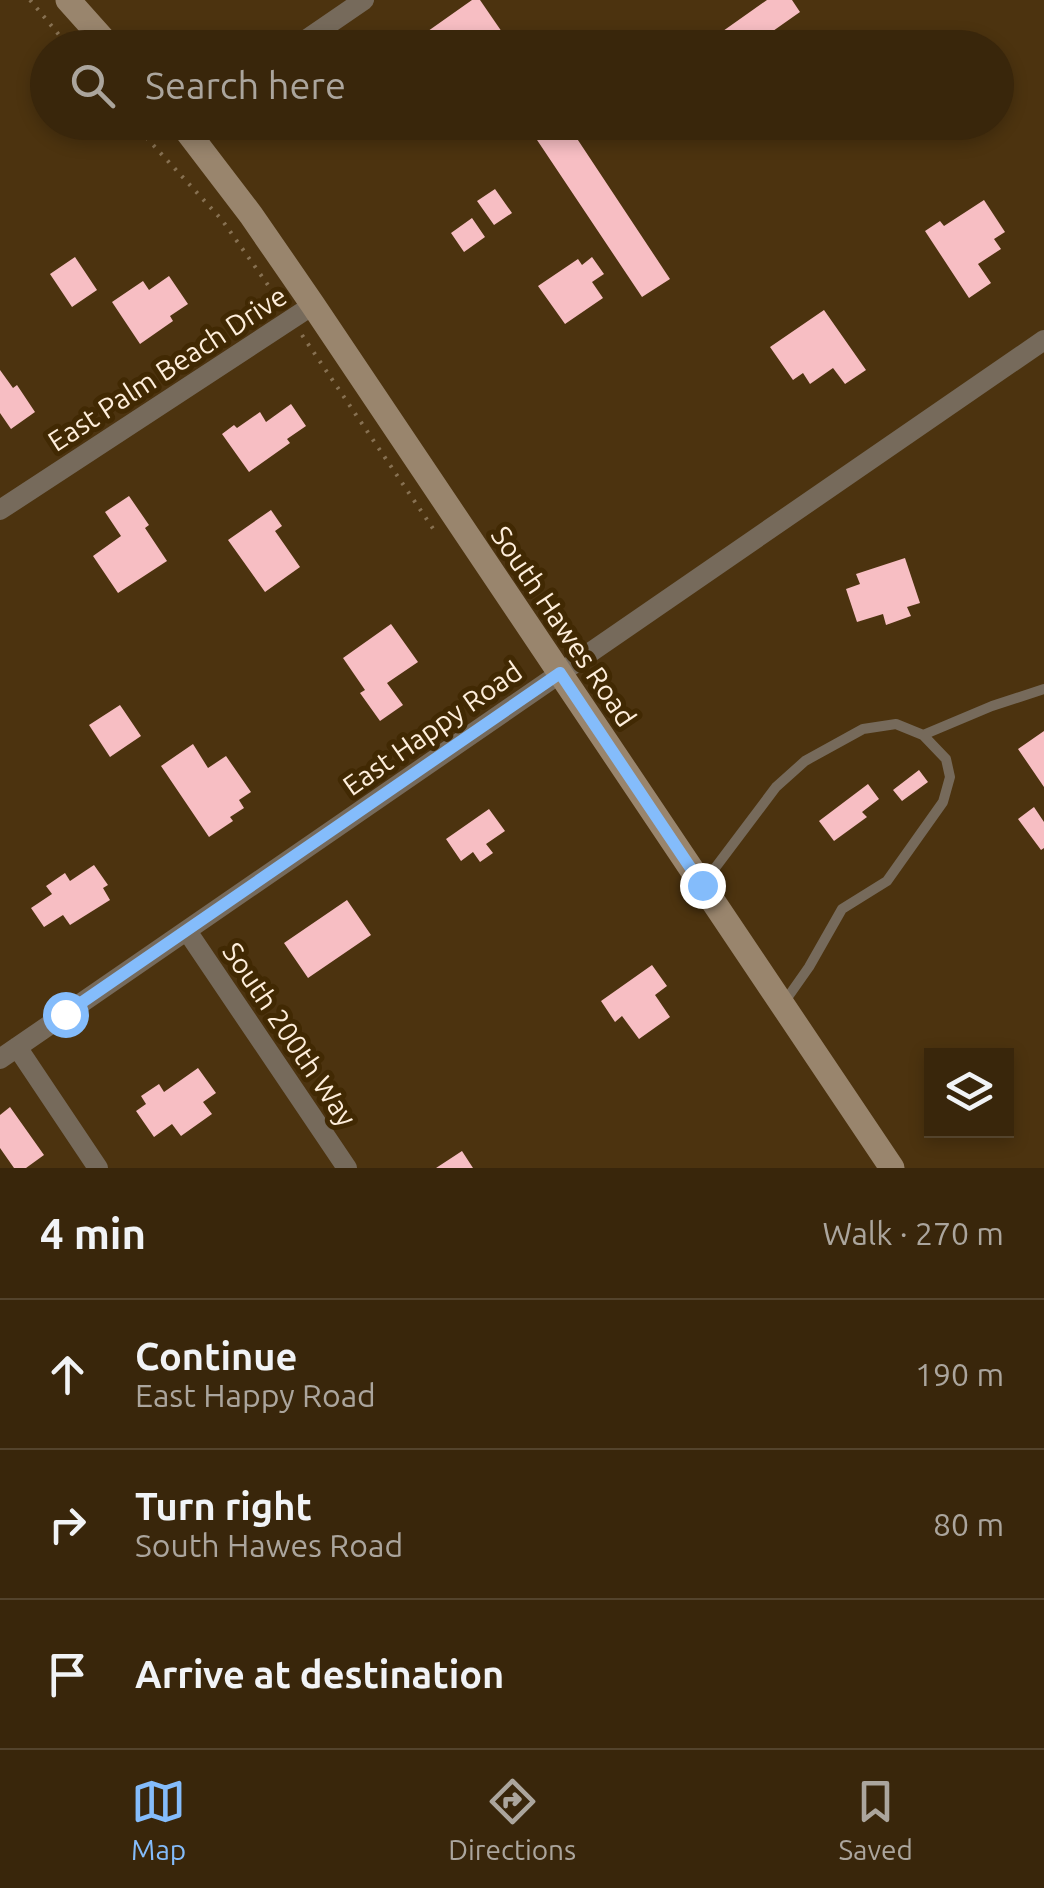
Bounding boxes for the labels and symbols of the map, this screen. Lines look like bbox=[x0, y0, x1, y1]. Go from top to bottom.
street label: East Palm Beach Drive bbox=[42, 279, 292, 457]
street label: South Hawes Road bbox=[486, 520, 642, 732]
street label: East Happy Road bbox=[337, 655, 527, 801]
route end bbox=[680, 863, 726, 909]
street label: South 200th Way bbox=[217, 936, 363, 1132]
route start bbox=[43, 992, 89, 1038]

